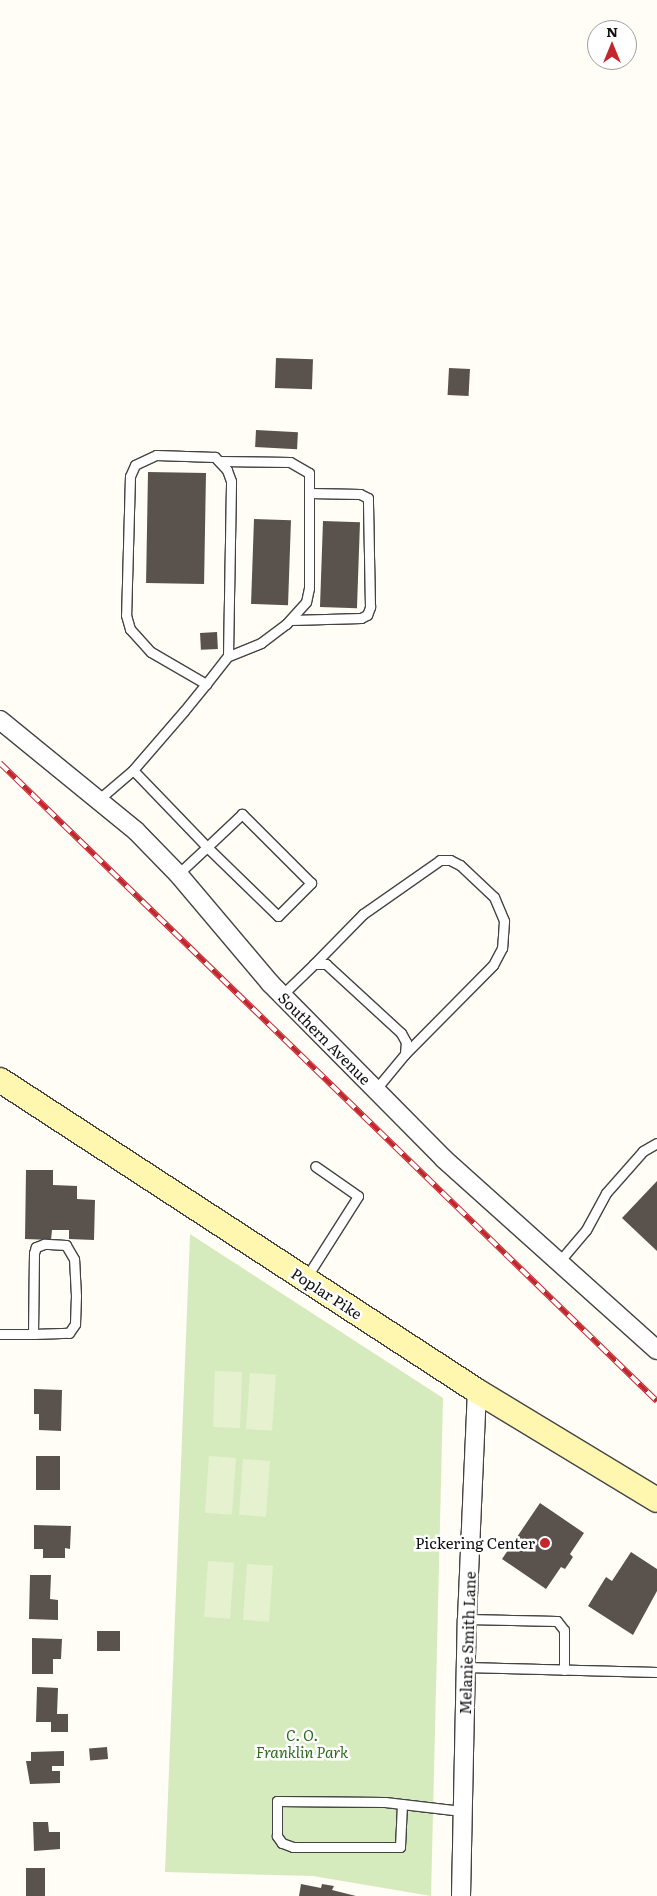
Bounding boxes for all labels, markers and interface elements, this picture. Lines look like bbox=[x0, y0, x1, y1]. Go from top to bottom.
north arrow bbox=[587, 20, 637, 70]
text: N bbox=[606, 21, 618, 41]
street label: Southern Avenue bbox=[275, 988, 375, 1088]
street label: Poplar Pike bbox=[288, 1264, 366, 1322]
place label: Pickering Center bbox=[415, 1534, 535, 1552]
marker: Pickering Center bbox=[539, 1537, 551, 1549]
street label: Melanie Smith Lane bbox=[456, 1571, 478, 1715]
park label: C. O. Franklin Park bbox=[256, 1725, 348, 1760]

